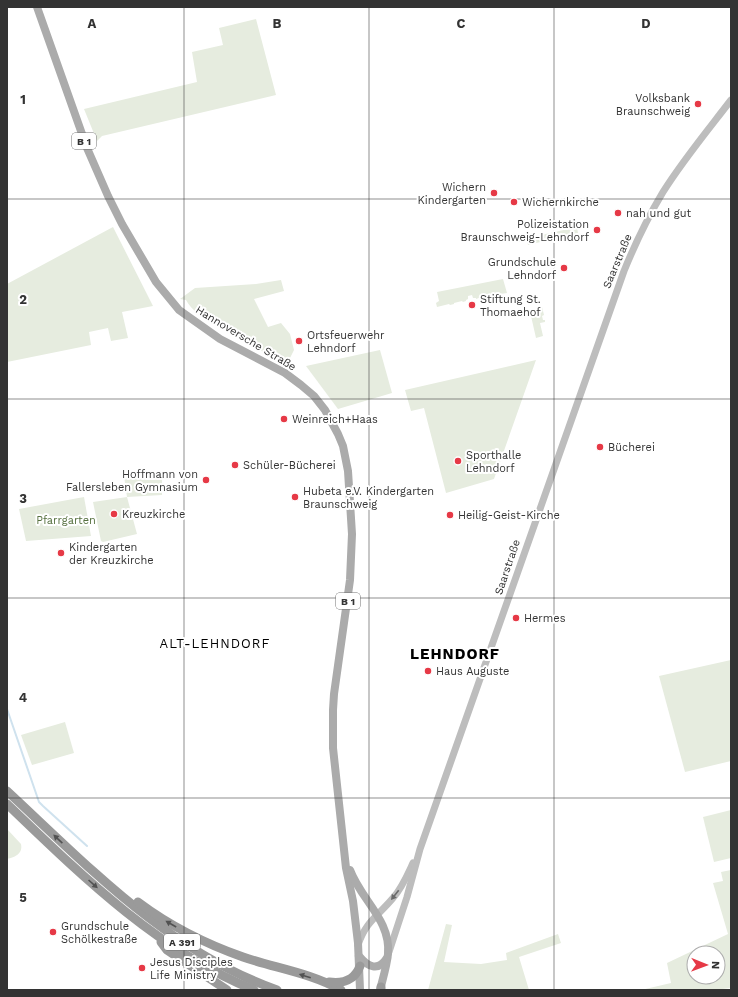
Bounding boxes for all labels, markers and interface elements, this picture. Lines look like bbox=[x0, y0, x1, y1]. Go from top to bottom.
text: A bbox=[88, 16, 97, 31]
text: B bbox=[273, 16, 282, 31]
text: C bbox=[457, 16, 466, 31]
text: D bbox=[641, 16, 651, 31]
text: 1 bbox=[20, 92, 26, 107]
place label: Volksbank Braunschweig bbox=[616, 92, 690, 118]
marker: Volksbank Braunschweig bbox=[693, 99, 703, 109]
road number: B 1 bbox=[72, 133, 96, 149]
place label: Wichern Kindergarten bbox=[418, 181, 486, 207]
marker: Wichern Kindergarten bbox=[489, 188, 499, 198]
place label: Wichernkirche bbox=[522, 196, 599, 209]
marker: Wichernkirche bbox=[509, 197, 519, 207]
place label: nah und gut bbox=[626, 207, 691, 220]
marker: nah und gut bbox=[613, 208, 623, 218]
place label: Polizeistation Braunschweig-Lehndorf bbox=[461, 218, 590, 244]
marker: Polizeistation Braunschweig-Lehndorf bbox=[592, 225, 602, 235]
street label: Saarstraße bbox=[600, 232, 635, 290]
place label: Grundschule Lehndorf bbox=[488, 256, 557, 282]
marker: Grundschule Lehndorf bbox=[559, 263, 569, 273]
text: 2 bbox=[19, 292, 27, 307]
place label: Stiftung St. Thomaehof bbox=[480, 293, 541, 319]
marker: Stiftung St. Thomaehof bbox=[467, 300, 477, 310]
street label: Hannoversche Straße bbox=[193, 303, 298, 374]
place label: Ortsfeuerwehr Lehndorf bbox=[307, 329, 385, 355]
marker: Ortsfeuerwehr Lehndorf bbox=[294, 336, 304, 346]
place label: Weinreich+Haas bbox=[292, 413, 378, 426]
marker: Weinreich+Haas bbox=[279, 414, 289, 424]
place label: Bücherei bbox=[608, 441, 655, 454]
marker: Bücherei bbox=[595, 442, 605, 452]
place label: Sporthalle Lehndorf bbox=[466, 449, 521, 475]
marker: Sporthalle Lehndorf bbox=[453, 456, 463, 466]
place label: Schüler-Bücherei bbox=[243, 459, 336, 472]
marker: Schüler-Bücherei bbox=[230, 460, 240, 470]
place label: Hoffmann von Fallersleben Gymnasium bbox=[66, 468, 198, 494]
marker: Hoffmann von Fallersleben Gymnasium bbox=[201, 475, 211, 485]
place label: Hubeta e.V. Kindergarten Braunschweig bbox=[303, 485, 434, 511]
text: 3 bbox=[19, 491, 27, 506]
marker: Hubeta e.V. Kindergarten Braunschweig bbox=[290, 492, 300, 502]
place label: Kreuzkirche bbox=[122, 508, 185, 521]
marker: Kreuzkirche bbox=[109, 509, 119, 519]
place label: Heilig-Geist-Kirche bbox=[458, 509, 560, 522]
marker: Heilig-Geist-Kirche bbox=[445, 510, 455, 520]
park label: Pfarrgarten bbox=[36, 514, 96, 527]
street label: Saarstraße bbox=[492, 538, 523, 597]
place label: Kindergarten der Kreuzkirche bbox=[69, 541, 154, 567]
marker: Kindergarten der Kreuzkirche bbox=[56, 548, 66, 558]
road number: B 1 bbox=[336, 593, 360, 609]
place label: Hermes bbox=[524, 612, 566, 625]
marker: Hermes bbox=[511, 613, 521, 623]
district label: ALT-LEHNDORF bbox=[160, 636, 270, 651]
district label: LEHNDORF bbox=[410, 645, 500, 663]
place label: Haus Auguste bbox=[436, 665, 509, 678]
marker: Haus Auguste bbox=[423, 666, 433, 676]
text: 4 bbox=[19, 690, 28, 705]
one-way arrow bbox=[53, 835, 63, 844]
one-way arrow bbox=[88, 880, 98, 889]
text: 5 bbox=[19, 890, 27, 905]
one-way arrow bbox=[391, 890, 400, 901]
place label: Grundschule Schölkestraße bbox=[61, 920, 137, 946]
one-way arrow bbox=[165, 920, 177, 927]
marker: Grundschule Schölkestraße bbox=[48, 927, 58, 937]
road number: A 391 bbox=[164, 934, 200, 950]
north arrow bbox=[686, 945, 726, 985]
place label: Jesus Disciples Life Ministry bbox=[150, 956, 233, 982]
text: N bbox=[709, 961, 722, 969]
marker: Jesus Disciples Life Ministry bbox=[137, 963, 147, 973]
one-way arrow bbox=[299, 973, 311, 979]

